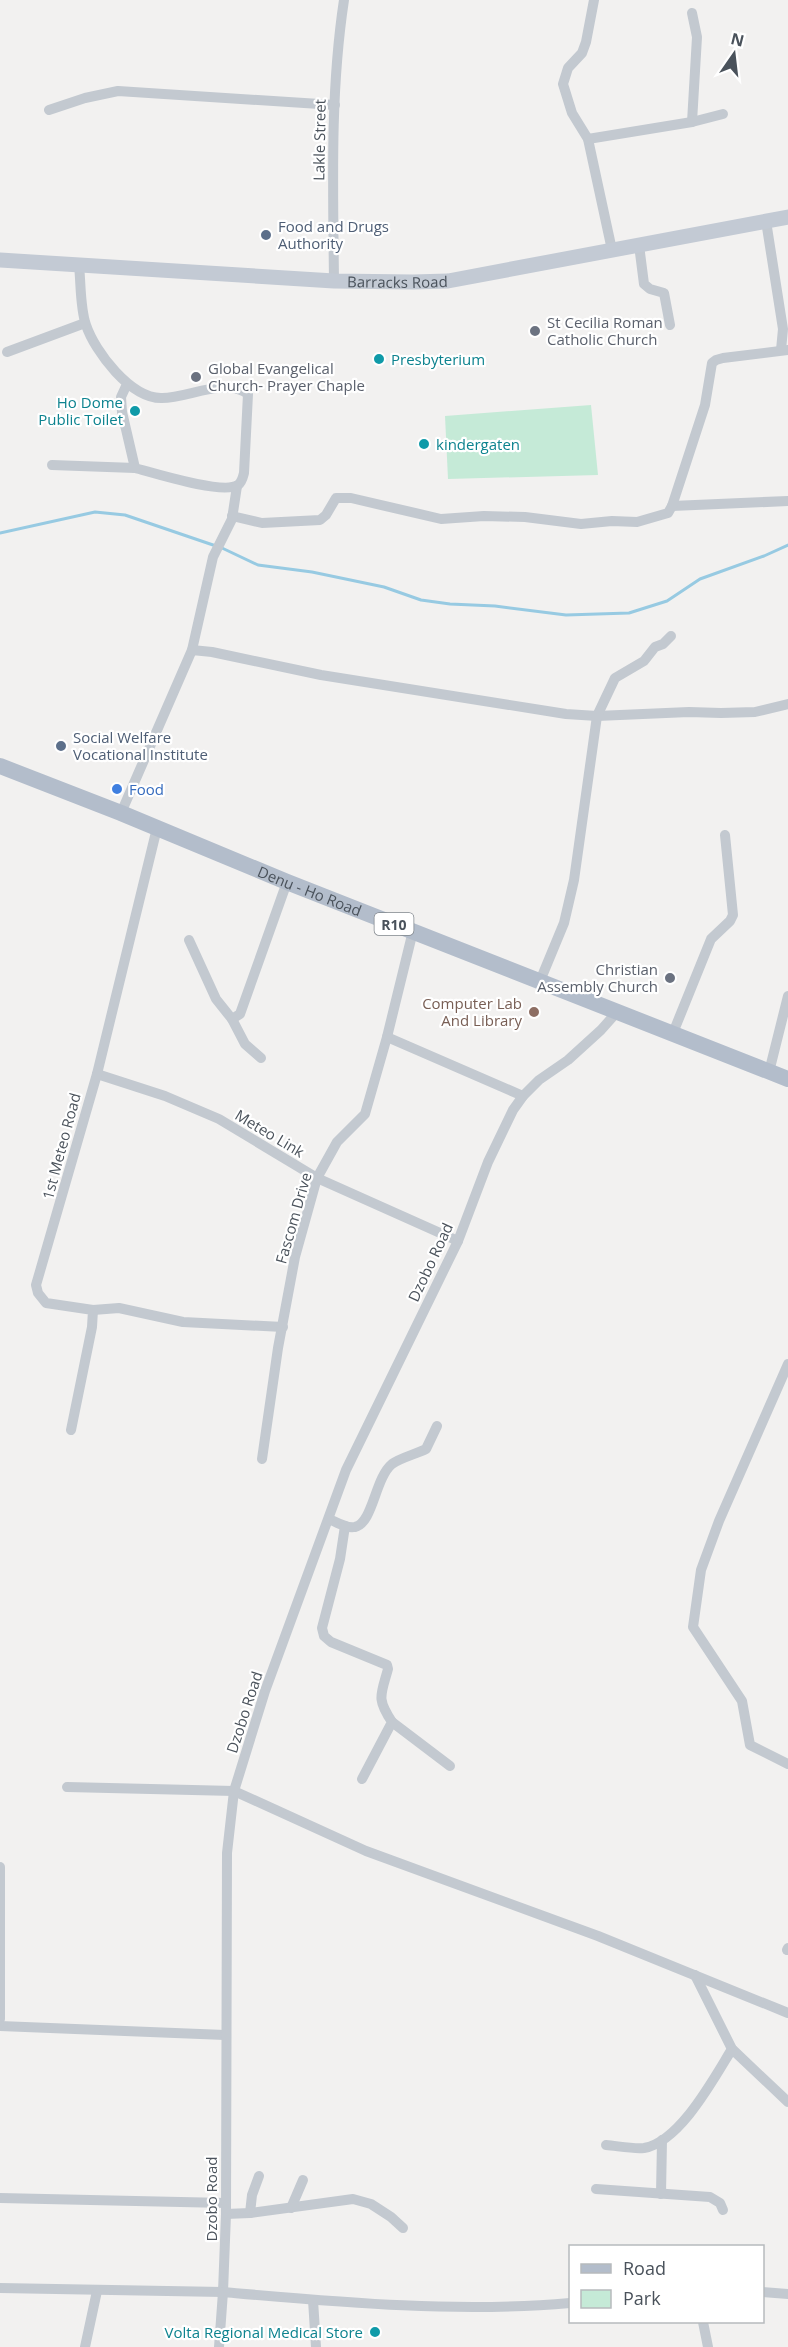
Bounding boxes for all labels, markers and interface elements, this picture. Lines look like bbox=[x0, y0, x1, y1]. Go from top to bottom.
north arrow bbox=[704, 24, 764, 84]
text: N bbox=[729, 27, 747, 52]
street label: Lakle Street bbox=[308, 99, 330, 181]
place label: Food and Drugs Authority bbox=[278, 216, 389, 253]
marker: Food and Drugs Authority bbox=[259, 228, 273, 242]
street label: Barracks Road bbox=[347, 271, 448, 292]
place label: St Cecilia Roman Catholic Church bbox=[547, 312, 663, 349]
marker: St Cecilia Roman Catholic Church bbox=[528, 324, 542, 338]
place label: Presbyterium bbox=[391, 349, 485, 369]
marker: Presbyterium bbox=[372, 352, 386, 366]
place label: Global Evangelical Church- Prayer Chaple bbox=[208, 358, 365, 395]
marker: Global Evangelical Church- Prayer Chaple bbox=[189, 370, 203, 384]
place label: Ho Dome Public Toilet bbox=[38, 392, 123, 429]
marker: Ho Dome Public Toilet bbox=[128, 404, 142, 418]
place label: kindergaten bbox=[436, 434, 520, 454]
marker: kindergaten bbox=[417, 437, 431, 451]
place label: Social Welfare Vocational Institute bbox=[73, 727, 208, 764]
marker: Social Welfare Vocational Institute bbox=[54, 739, 68, 753]
place label: Food bbox=[129, 779, 164, 799]
marker: Food bbox=[110, 782, 124, 796]
street label: Denu - Ho Road bbox=[255, 861, 365, 920]
road number: R10 bbox=[374, 913, 414, 935]
place label: Christian Assembly Church bbox=[537, 959, 658, 996]
marker: Christian Assembly Church bbox=[663, 971, 677, 985]
place label: Computer Lab And Library bbox=[422, 993, 522, 1030]
marker: Computer Lab And Library bbox=[527, 1005, 541, 1019]
street label: 1st Meteo Road bbox=[37, 1091, 85, 1201]
street label: Meteo Link bbox=[232, 1105, 308, 1162]
street label: Fascom Drive bbox=[270, 1170, 316, 1266]
street label: Dzobo Road bbox=[403, 1219, 457, 1305]
street label: Dzobo Road bbox=[221, 1669, 267, 1755]
street label: Dzobo Road bbox=[201, 2157, 221, 2241]
legend bbox=[569, 2245, 764, 2323]
text: Road bbox=[623, 2256, 666, 2280]
text: Park bbox=[623, 2286, 661, 2310]
place label: Volta Regional Medical Store bbox=[165, 2322, 363, 2342]
marker: Volta Regional Medical Store bbox=[368, 2325, 382, 2339]

